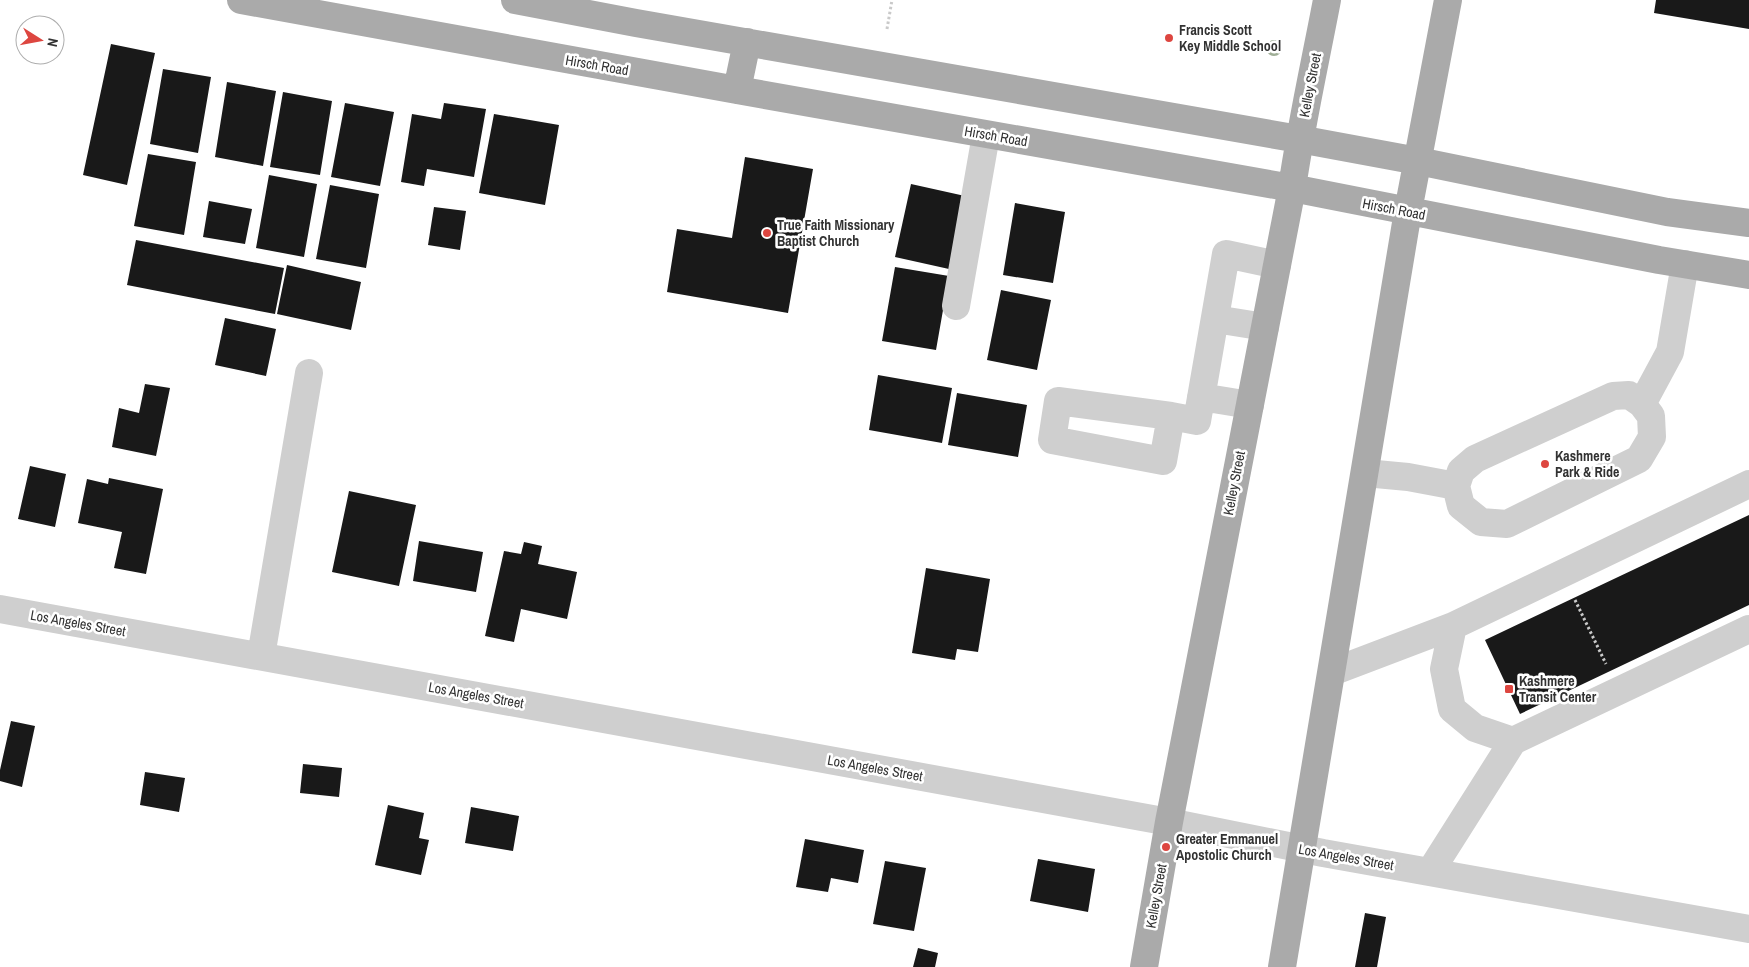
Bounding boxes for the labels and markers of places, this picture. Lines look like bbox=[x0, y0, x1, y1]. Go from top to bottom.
place label: Francis Scott Key Middle School bbox=[1179, 21, 1281, 55]
marker: Francis Scott Key Middle School bbox=[1163, 32, 1175, 44]
place label: True Faith Missionary Baptist Church bbox=[777, 216, 895, 250]
marker: True Faith Missionary Baptist Church bbox=[761, 227, 773, 239]
place label: Kashmere Park & Ride bbox=[1555, 447, 1619, 481]
marker: Kashmere Park & Ride bbox=[1539, 458, 1551, 470]
place label: Kashmere Transit Center bbox=[1519, 672, 1597, 706]
marker: Kashmere Transit Center bbox=[1503, 683, 1515, 695]
place label: Greater Emmanuel Apostolic Church bbox=[1176, 830, 1278, 864]
marker: Greater Emmanuel Apostolic Church bbox=[1160, 841, 1172, 853]

